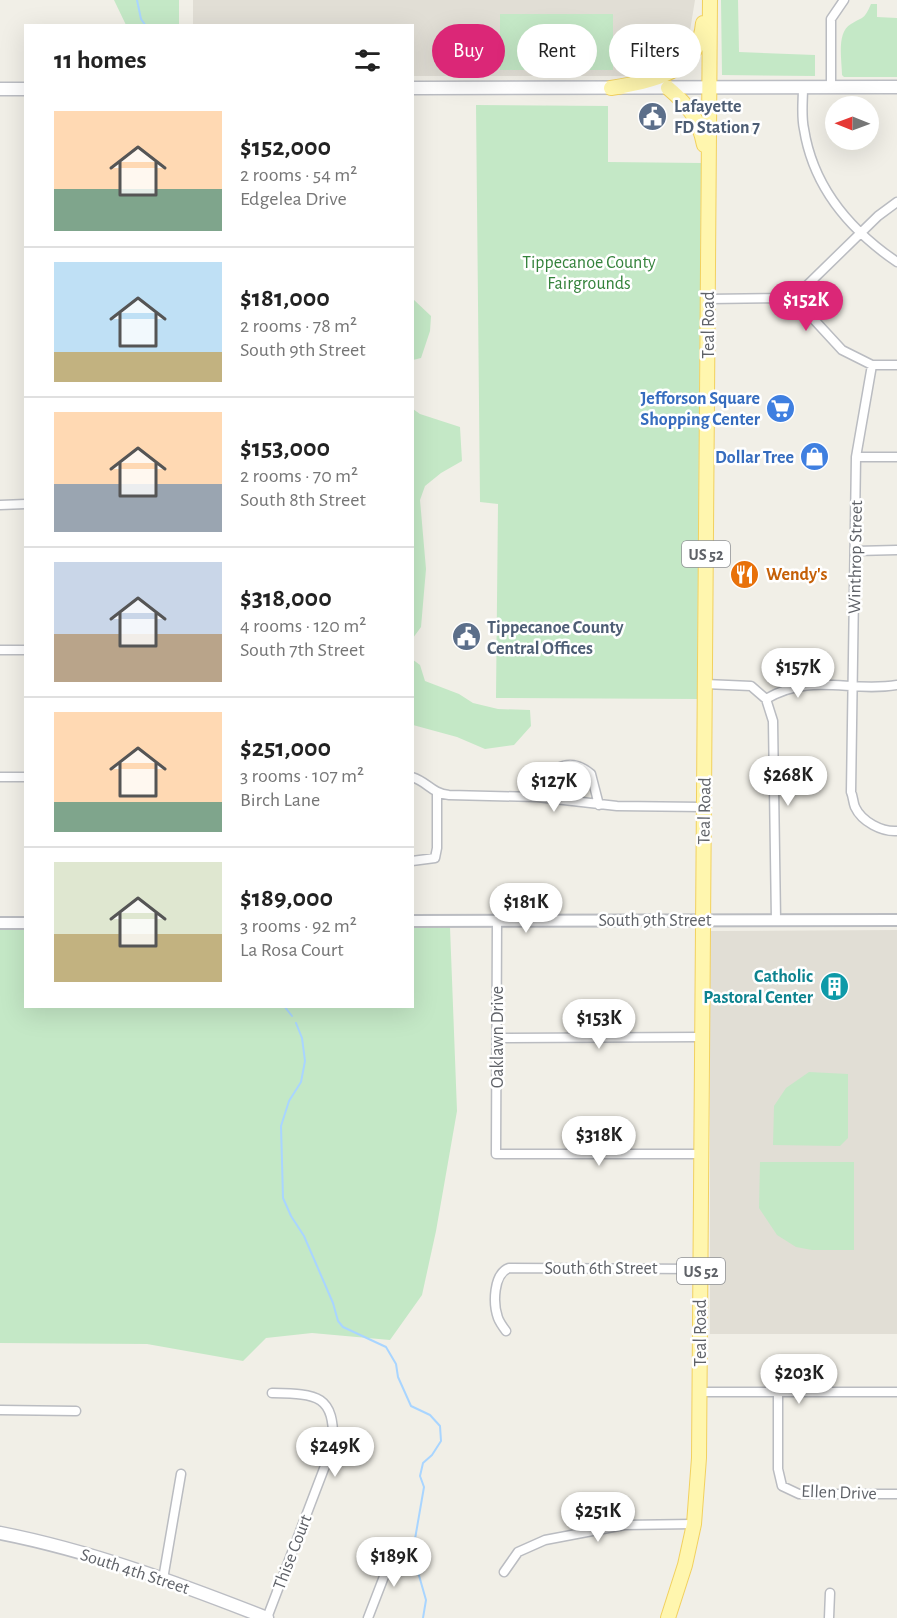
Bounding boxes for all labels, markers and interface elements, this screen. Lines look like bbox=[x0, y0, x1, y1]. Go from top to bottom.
chip: Buy bbox=[432, 24, 505, 78]
chip: Rent bbox=[517, 24, 597, 78]
chip: Filters bbox=[609, 24, 701, 78]
icon: filters bbox=[351, 44, 384, 77]
text: 11 homes bbox=[54, 47, 146, 73]
north arrow bbox=[825, 96, 879, 150]
map controls bbox=[825, 96, 879, 150]
place label: Lafayette FD Station 7 bbox=[674, 98, 760, 137]
public building icon: Lafayette FD Station 7 bbox=[637, 100, 669, 132]
text: $152,000 bbox=[240, 134, 331, 160]
icon: home bbox=[102, 135, 174, 207]
text: 2 rooms · 54 m² bbox=[240, 165, 357, 185]
text: Edgelea Drive bbox=[240, 189, 347, 209]
park label: Tippecanoe County Fairgrounds bbox=[522, 254, 656, 293]
pin: $152K bbox=[764, 281, 848, 332]
text: $181,000 bbox=[240, 285, 330, 311]
icon: home bbox=[102, 286, 174, 358]
text: $152K bbox=[783, 290, 829, 310]
street label: Teal Road bbox=[700, 291, 718, 359]
text: 2 rooms · 78 m² bbox=[240, 316, 357, 336]
text: South 9th Street bbox=[240, 340, 366, 360]
place label: Jefforson Square Shopping Center bbox=[640, 390, 761, 429]
supermarket icon: Jefforson Square Shopping Center bbox=[765, 392, 797, 424]
text: $153,000 bbox=[240, 435, 330, 461]
icon: home bbox=[102, 436, 174, 508]
shop icon: Dollar Tree bbox=[799, 441, 831, 473]
place label: Dollar Tree bbox=[715, 449, 794, 467]
text: 2 rooms · 70 m² bbox=[240, 466, 358, 486]
text: South 8th Street bbox=[240, 490, 366, 510]
street label: Winthrop Street bbox=[846, 500, 866, 614]
road number: US 52 bbox=[682, 541, 730, 567]
restaurant icon: Wendy's bbox=[729, 558, 761, 590]
place label: Wendy's bbox=[766, 566, 828, 584]
text: $318,000 bbox=[240, 585, 332, 611]
icon: home bbox=[102, 586, 174, 658]
text: 4 rooms · 120 m² bbox=[240, 616, 366, 636]
place label: Tippecanoe County Central Offices bbox=[487, 619, 625, 658]
public building icon: Tippecanoe County Central Offices bbox=[450, 621, 482, 653]
text: South 7th Street bbox=[240, 640, 365, 660]
pin: $157K bbox=[756, 648, 840, 699]
text: $157K bbox=[775, 657, 821, 677]
text: $251,000 bbox=[240, 735, 331, 761]
icon: home bbox=[102, 736, 174, 808]
pin: $268K bbox=[746, 756, 830, 807]
pin: $127K bbox=[512, 762, 596, 813]
text: $268K bbox=[763, 765, 813, 785]
text: 3 rooms · 107 m² bbox=[240, 766, 364, 786]
text: $127K bbox=[531, 771, 577, 791]
street label: Teal Road bbox=[695, 777, 715, 845]
text: Birch Lane bbox=[240, 790, 320, 810]
pin: $181K bbox=[484, 883, 568, 934]
text: $189,000 bbox=[240, 885, 333, 911]
icon: home bbox=[102, 886, 174, 958]
text: $181K bbox=[504, 892, 548, 912]
street label: South 9th Street bbox=[598, 912, 712, 930]
text: 3 rooms · 92 m² bbox=[240, 916, 357, 936]
text: La Rosa Court bbox=[240, 940, 344, 960]
place label: Catholic Pastoral Center bbox=[703, 968, 814, 1007]
building icon: Catholic Pastoral Center bbox=[818, 970, 850, 1002]
street label: Oaklawn Drive bbox=[489, 986, 507, 1088]
pin: $153K bbox=[557, 999, 641, 1050]
text: $153K bbox=[576, 1008, 622, 1028]
pin: $318K bbox=[557, 1116, 641, 1167]
text: $318K bbox=[576, 1125, 622, 1145]
road number: US 52 bbox=[677, 1258, 725, 1284]
street label: South 6th Street bbox=[544, 1260, 658, 1278]
street label: Teal Road bbox=[692, 1299, 710, 1367]
pin: $203K bbox=[757, 1354, 841, 1405]
text: $203K bbox=[774, 1363, 824, 1383]
pin: $249K bbox=[293, 1427, 377, 1478]
text: $249K bbox=[310, 1436, 360, 1456]
street label: Ellen Drive bbox=[801, 1483, 877, 1503]
pin: $251K bbox=[556, 1492, 640, 1543]
text: $251K bbox=[575, 1501, 621, 1521]
street label: Thise Court bbox=[270, 1512, 316, 1592]
pin: $189K bbox=[352, 1537, 436, 1588]
street label: South 4th Street bbox=[78, 1546, 192, 1598]
text: $189K bbox=[370, 1546, 418, 1566]

